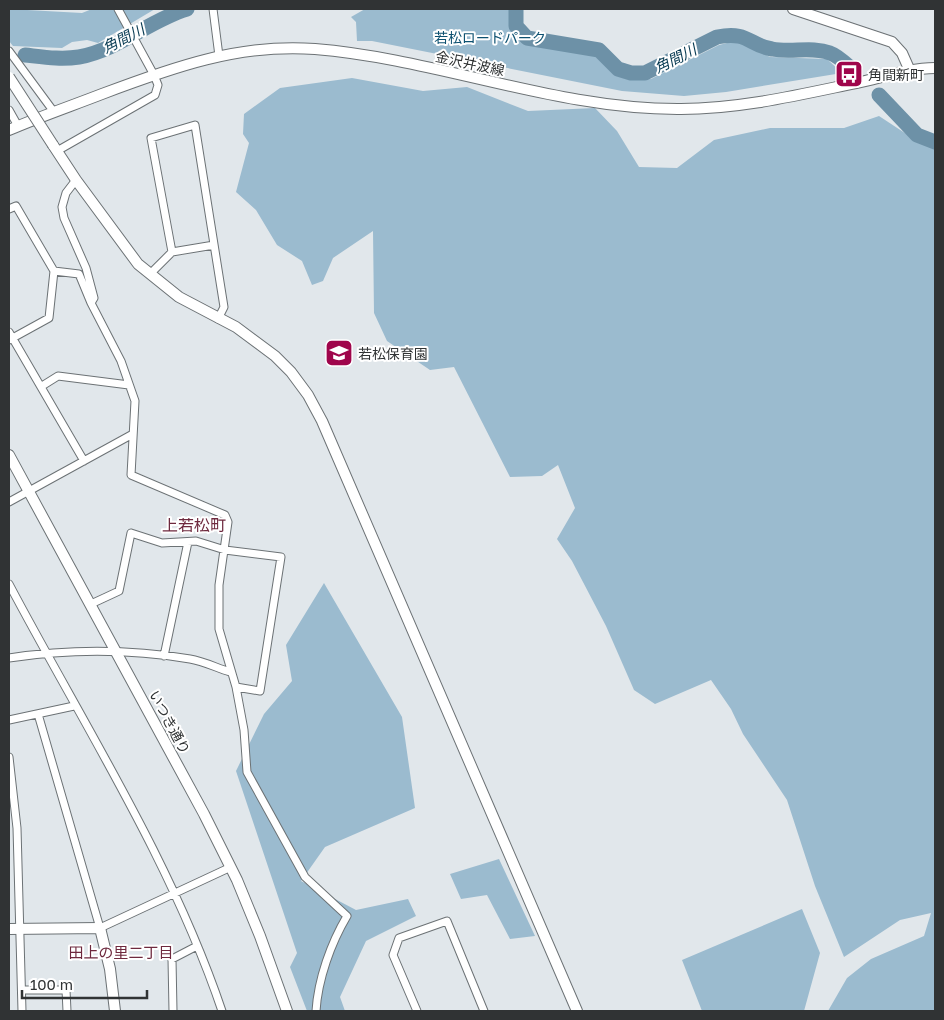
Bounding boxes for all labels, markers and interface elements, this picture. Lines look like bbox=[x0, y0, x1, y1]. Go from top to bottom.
water label: 角間川 bbox=[99, 19, 149, 56]
park label: 若松ロードパーク bbox=[434, 29, 546, 46]
water label: 角間川 bbox=[651, 39, 701, 76]
street label: 金沢井波線 bbox=[434, 47, 506, 79]
bus stop icon: 角間新町 bbox=[834, 59, 864, 89]
place label: 角間新町 bbox=[868, 66, 924, 83]
school or university icon: 若松保育園 bbox=[324, 338, 354, 368]
place label: 若松保育園 bbox=[358, 345, 428, 362]
district label: 上若松町 bbox=[162, 515, 226, 535]
street label: いつき通り bbox=[146, 687, 194, 757]
district label: 田上の里二丁目 bbox=[68, 943, 174, 961]
scale bar bbox=[22, 968, 148, 1000]
text: 100 m bbox=[30, 975, 73, 993]

